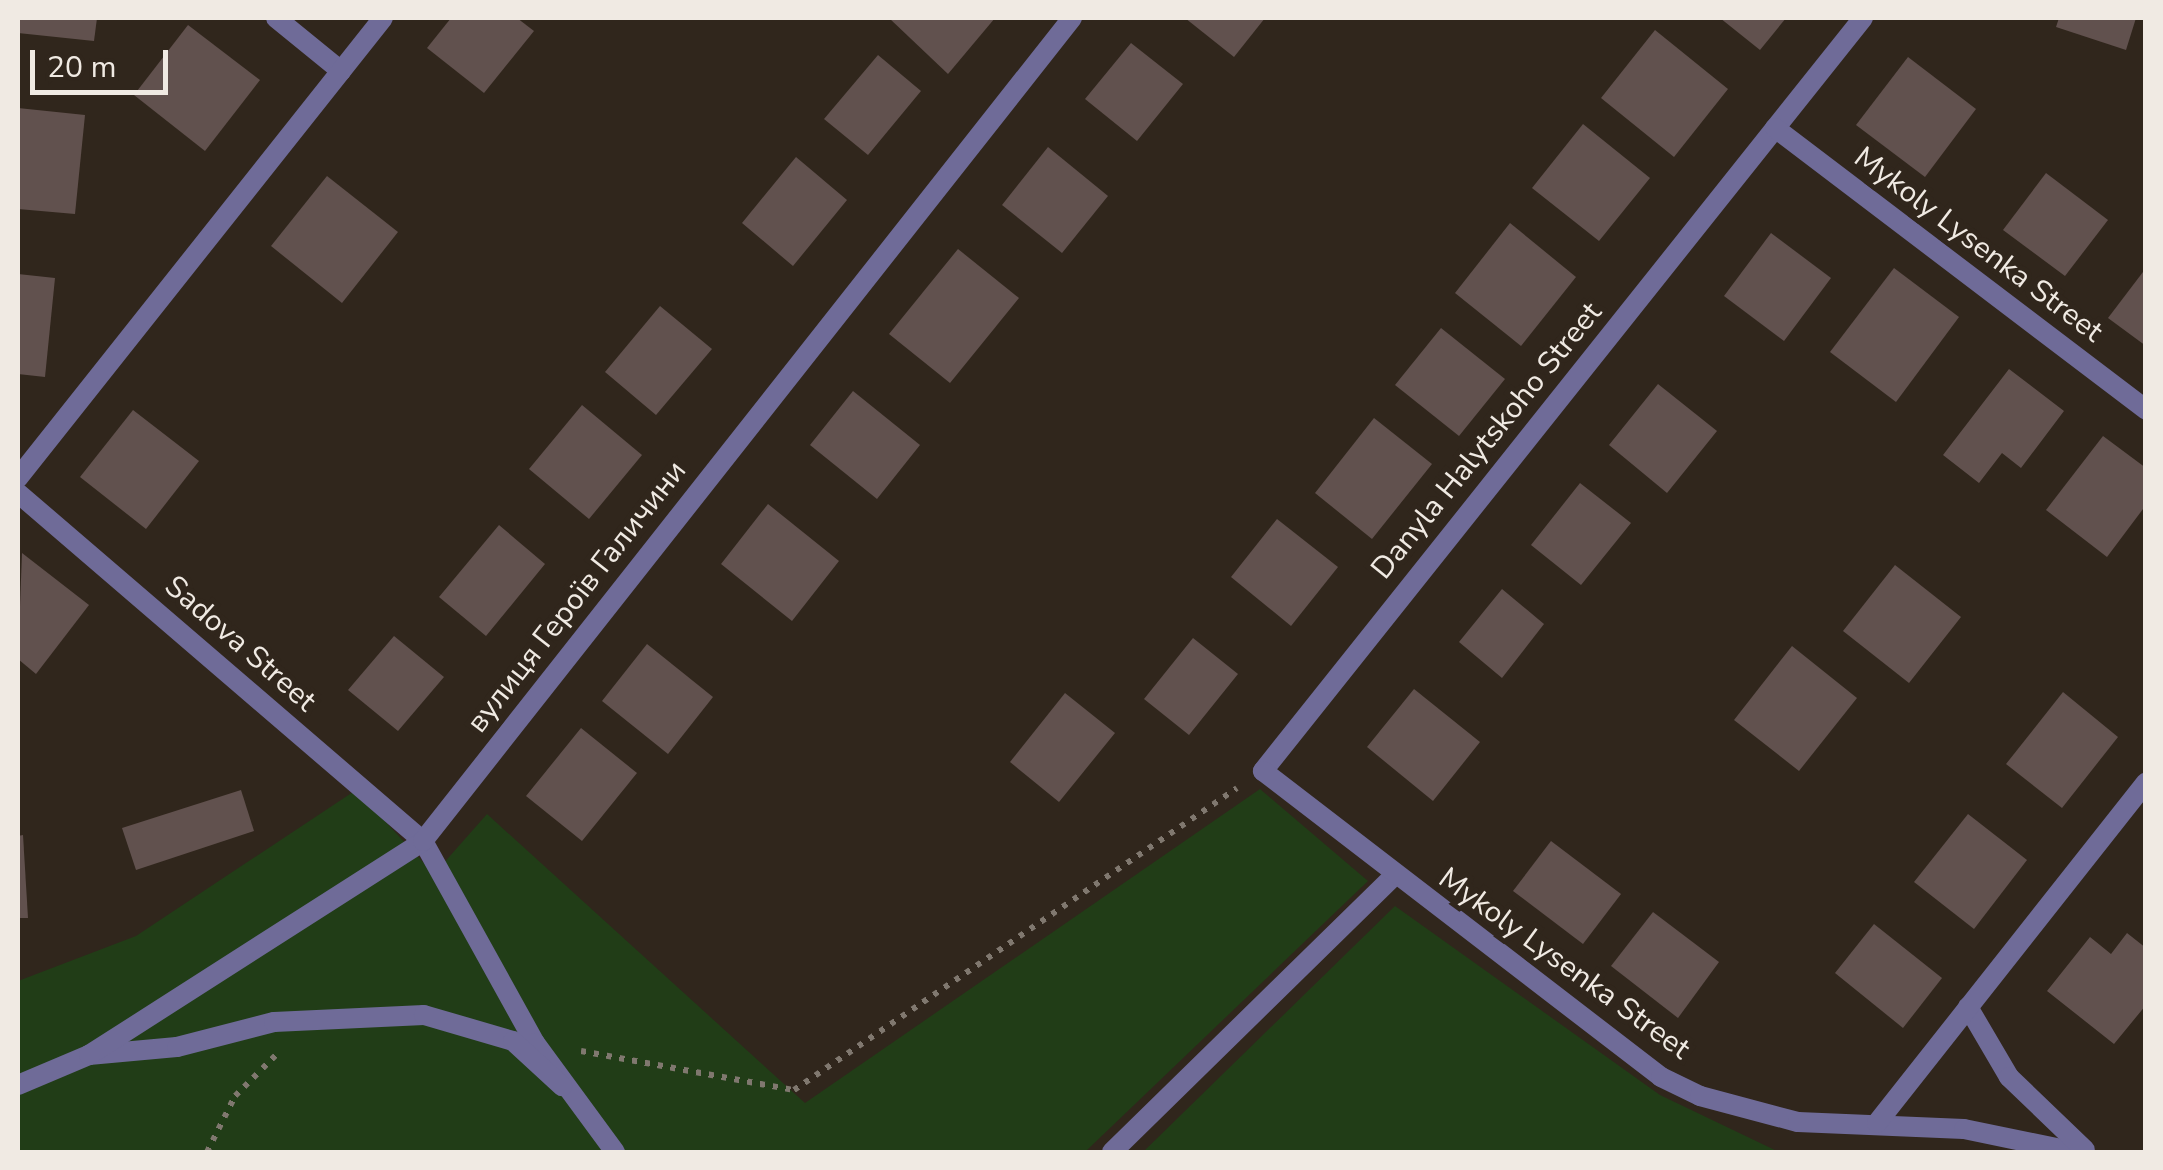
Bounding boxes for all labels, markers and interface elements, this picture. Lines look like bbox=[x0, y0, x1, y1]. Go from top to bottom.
scale bar bbox=[35, 30, 172, 92]
text: 20 m bbox=[47, 47, 116, 88]
street label: Mykoly Lysenka Street bbox=[1847, 140, 2109, 350]
street label: Danyla Halytskoho Street bbox=[1364, 295, 1610, 587]
street label: вулиця Героїв Галичини bbox=[460, 454, 694, 740]
street label: Sadova Street bbox=[157, 568, 323, 720]
street label: Mykoly Lysenka Street bbox=[1431, 861, 1697, 1067]

